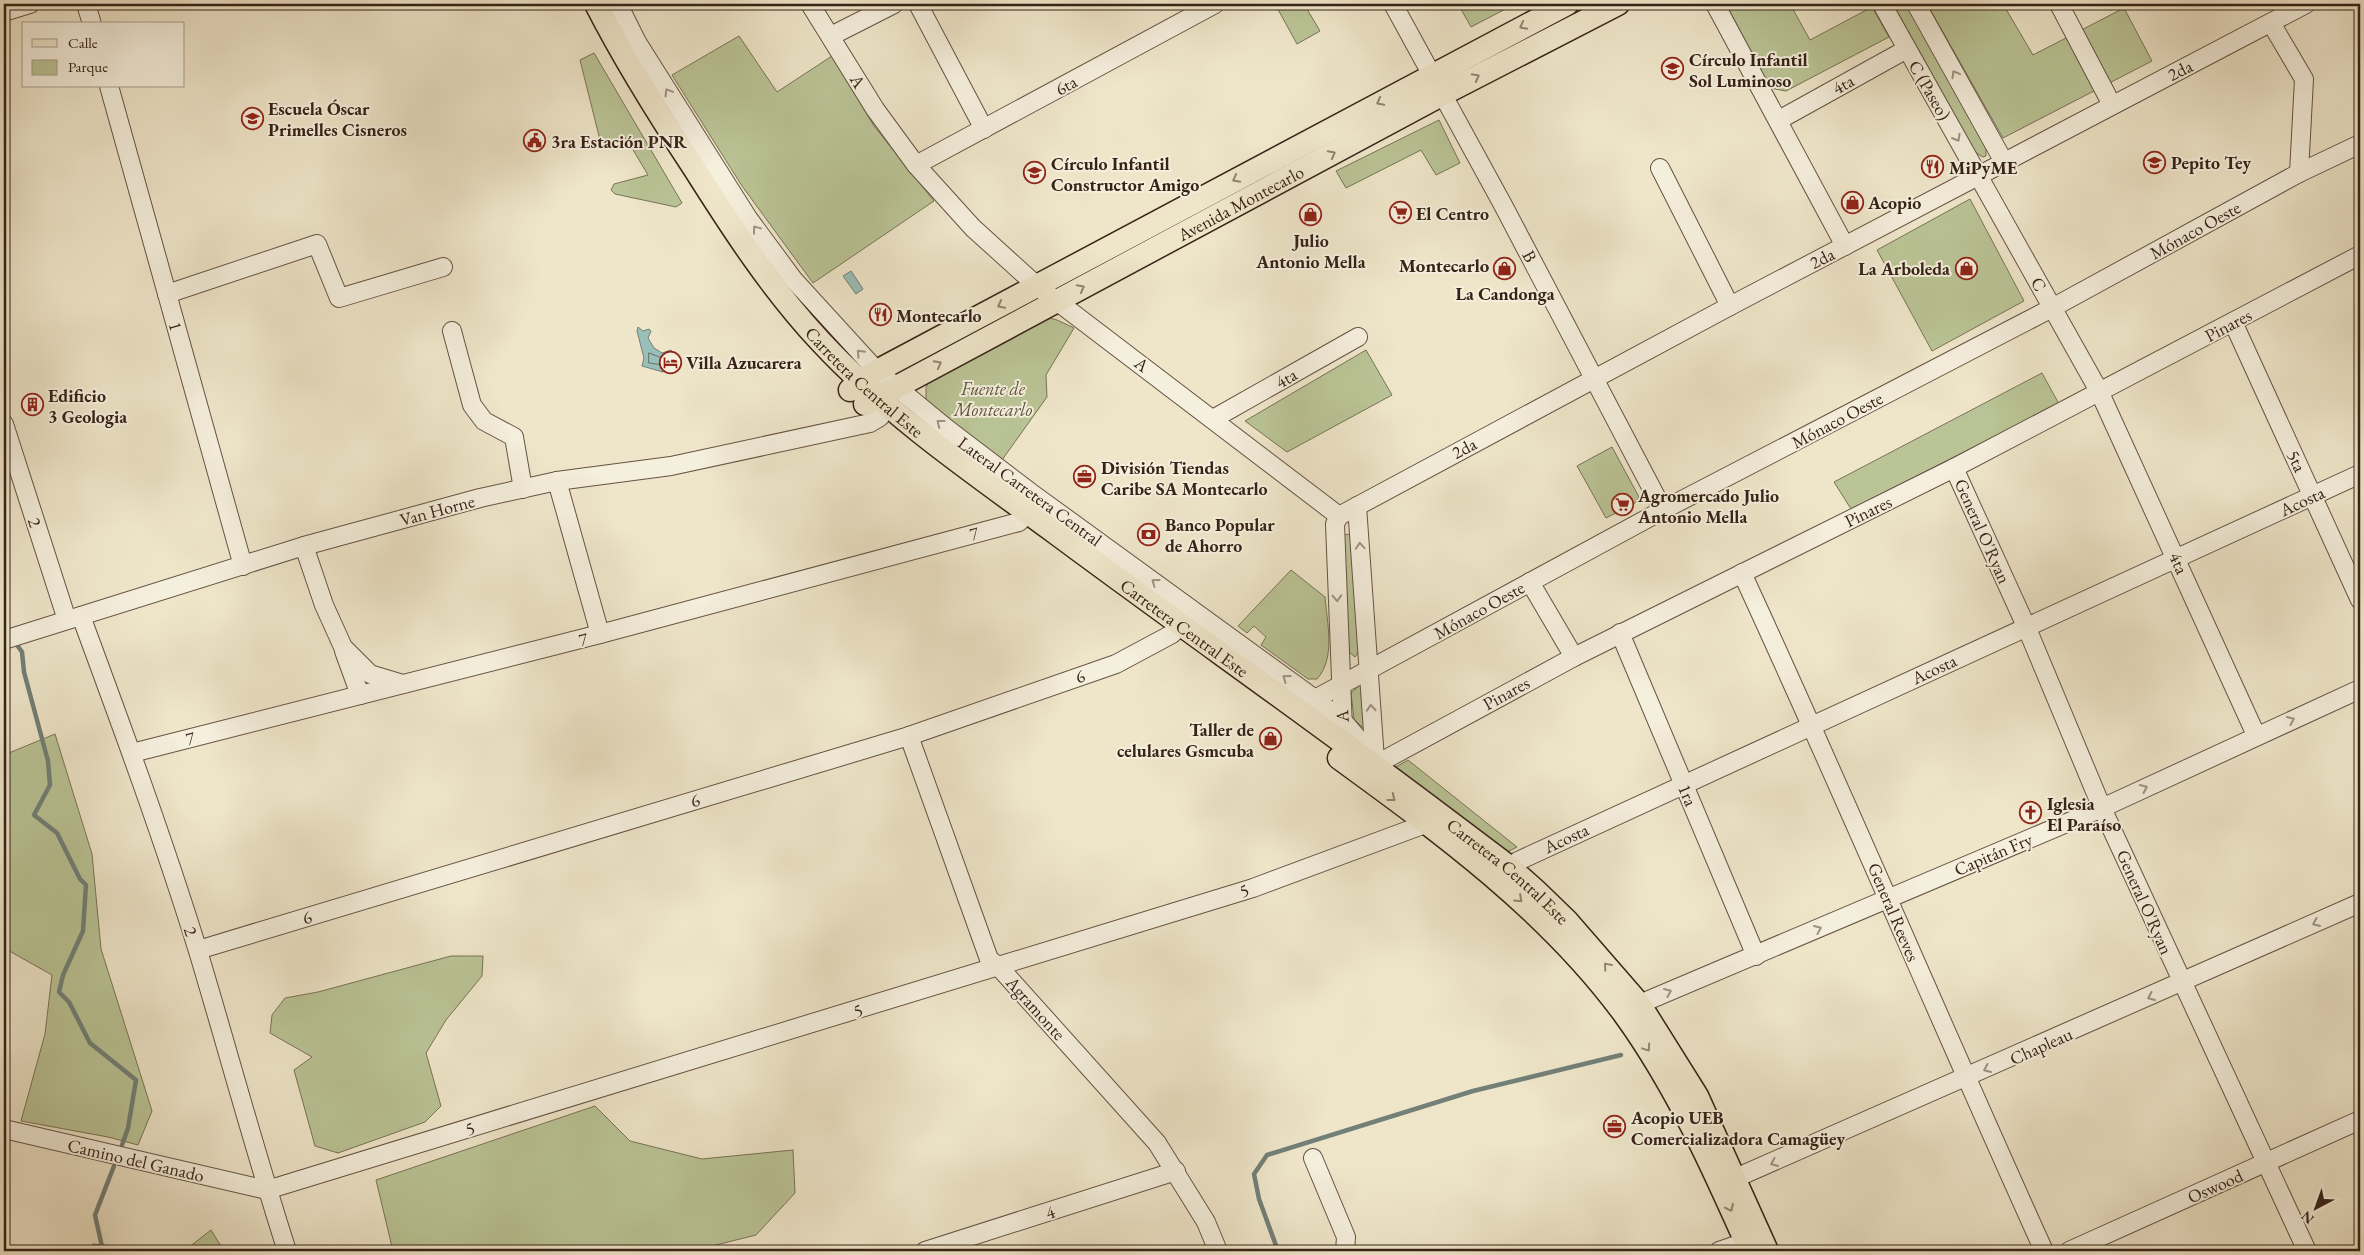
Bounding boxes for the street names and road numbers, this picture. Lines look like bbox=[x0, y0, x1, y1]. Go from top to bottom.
street label: 2da bbox=[2164, 54, 2197, 86]
street label: C (Paseo) bbox=[1904, 56, 1956, 124]
street label: 4ta bbox=[1828, 68, 1859, 99]
street label: A bbox=[844, 69, 871, 93]
street label: 6ta bbox=[1051, 69, 1082, 100]
street label: Avenida Montecarlo bbox=[1172, 159, 1308, 246]
street label: Mónaco Oeste bbox=[2146, 196, 2244, 264]
street label: 2da bbox=[1806, 242, 1839, 274]
street label: B bbox=[1517, 246, 1543, 266]
street label: C bbox=[2026, 273, 2052, 295]
street label: Pinares bbox=[2201, 303, 2256, 347]
street label: 1 bbox=[164, 319, 188, 333]
street label: Carretera Central Este bbox=[801, 321, 929, 442]
street label: A bbox=[1129, 350, 1154, 377]
street label: 4ta bbox=[1271, 362, 1302, 393]
street label: Mónaco Oeste bbox=[1787, 386, 1887, 454]
street label: Lateral Carretera Central bbox=[953, 431, 1107, 551]
street label: 2da bbox=[1448, 432, 1481, 464]
street label: 5ta bbox=[2282, 446, 2312, 476]
street label: General O'Ryan bbox=[1950, 475, 2017, 587]
street label: Acosta bbox=[2275, 480, 2329, 522]
street label: Van Horne bbox=[397, 489, 477, 531]
street label: Pinares bbox=[1841, 490, 1896, 532]
street label: 2 bbox=[23, 514, 47, 530]
street label: 7 bbox=[967, 521, 981, 545]
street label: 4ta bbox=[2164, 549, 2194, 578]
street label: Carretera Central Este bbox=[1116, 573, 1254, 682]
street label: Mónaco Oeste bbox=[1430, 576, 1528, 644]
street label: 7 bbox=[576, 627, 590, 651]
street label: Acosta bbox=[1907, 648, 1961, 690]
street label: 6 bbox=[1072, 664, 1088, 688]
street label: Pinares bbox=[1479, 671, 1534, 715]
street label: A bbox=[1330, 709, 1354, 724]
street label: 7 bbox=[183, 726, 197, 750]
street label: 1ra bbox=[1673, 780, 1703, 810]
street label: 6 bbox=[688, 788, 703, 812]
street label: Carretera Central Este bbox=[1443, 813, 1575, 929]
street label: Acosta bbox=[1539, 817, 1593, 859]
street label: Capitán Fry bbox=[1950, 827, 2036, 881]
street label: General O'Ryan bbox=[2112, 846, 2179, 958]
street label: General Reeves bbox=[1863, 859, 1925, 965]
street label: 5 bbox=[1236, 878, 1252, 902]
street label: 6 bbox=[300, 905, 315, 929]
street label: 2 bbox=[179, 923, 203, 939]
street label: Agramonte bbox=[1000, 970, 1071, 1045]
street label: 5 bbox=[851, 998, 865, 1022]
street label: Chapleau bbox=[2006, 1022, 2076, 1070]
street label: 5 bbox=[463, 1116, 477, 1140]
street label: Camino del Ganado bbox=[65, 1133, 207, 1187]
street label: Oswood bbox=[2184, 1163, 2247, 1208]
street label: 4 bbox=[1042, 1200, 1058, 1224]

